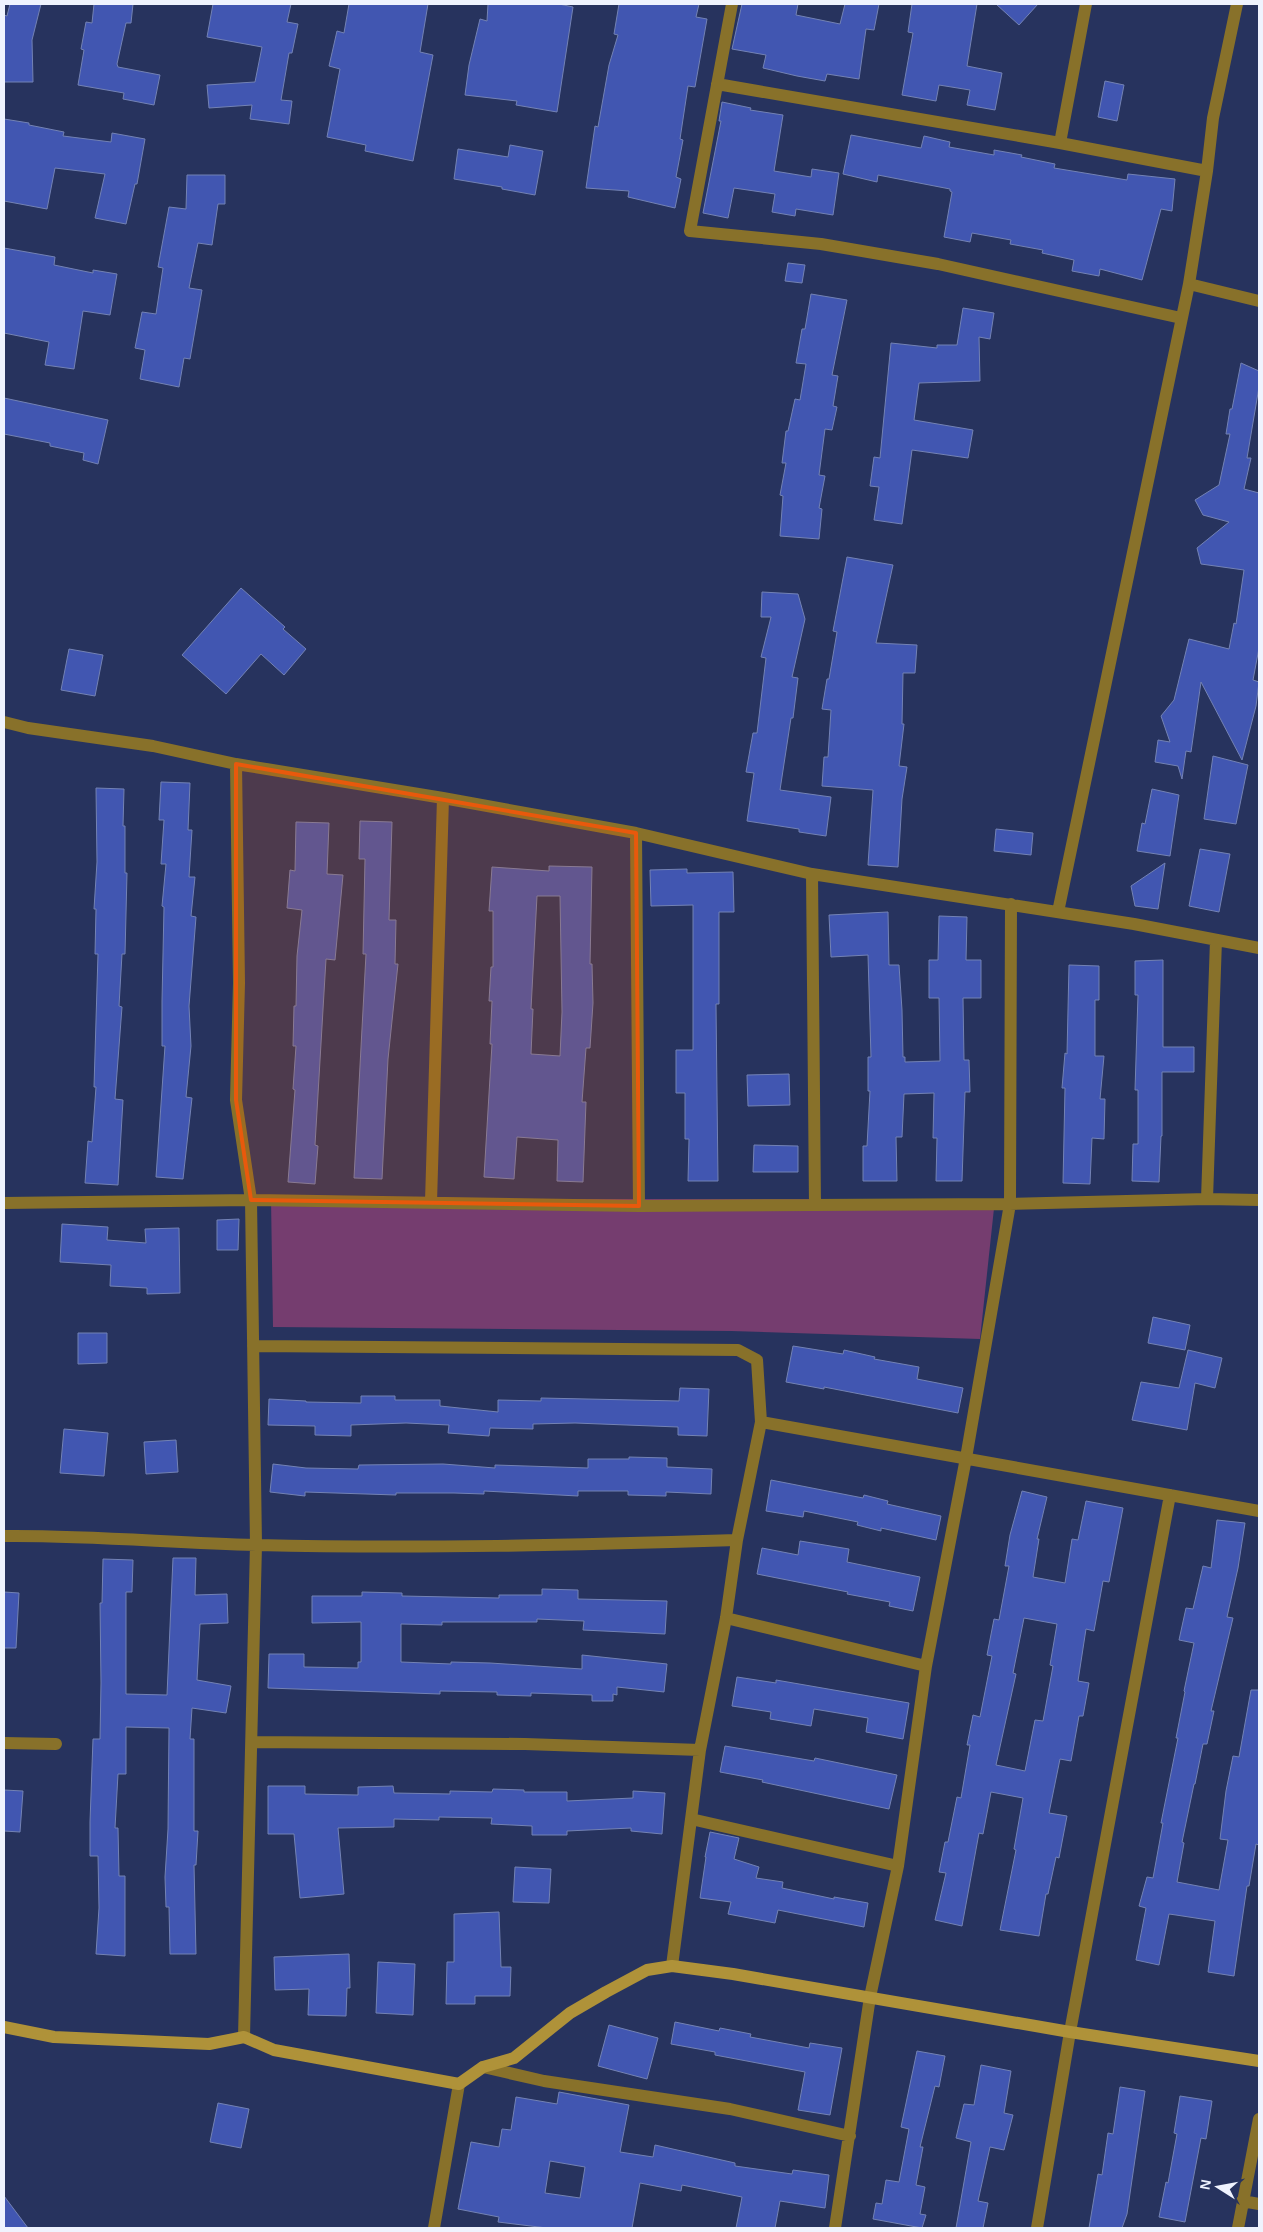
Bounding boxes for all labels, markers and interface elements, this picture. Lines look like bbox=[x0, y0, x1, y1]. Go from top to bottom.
north arrow bbox=[1193, 2162, 1243, 2212]
text: N bbox=[1196, 2178, 1214, 2191]

